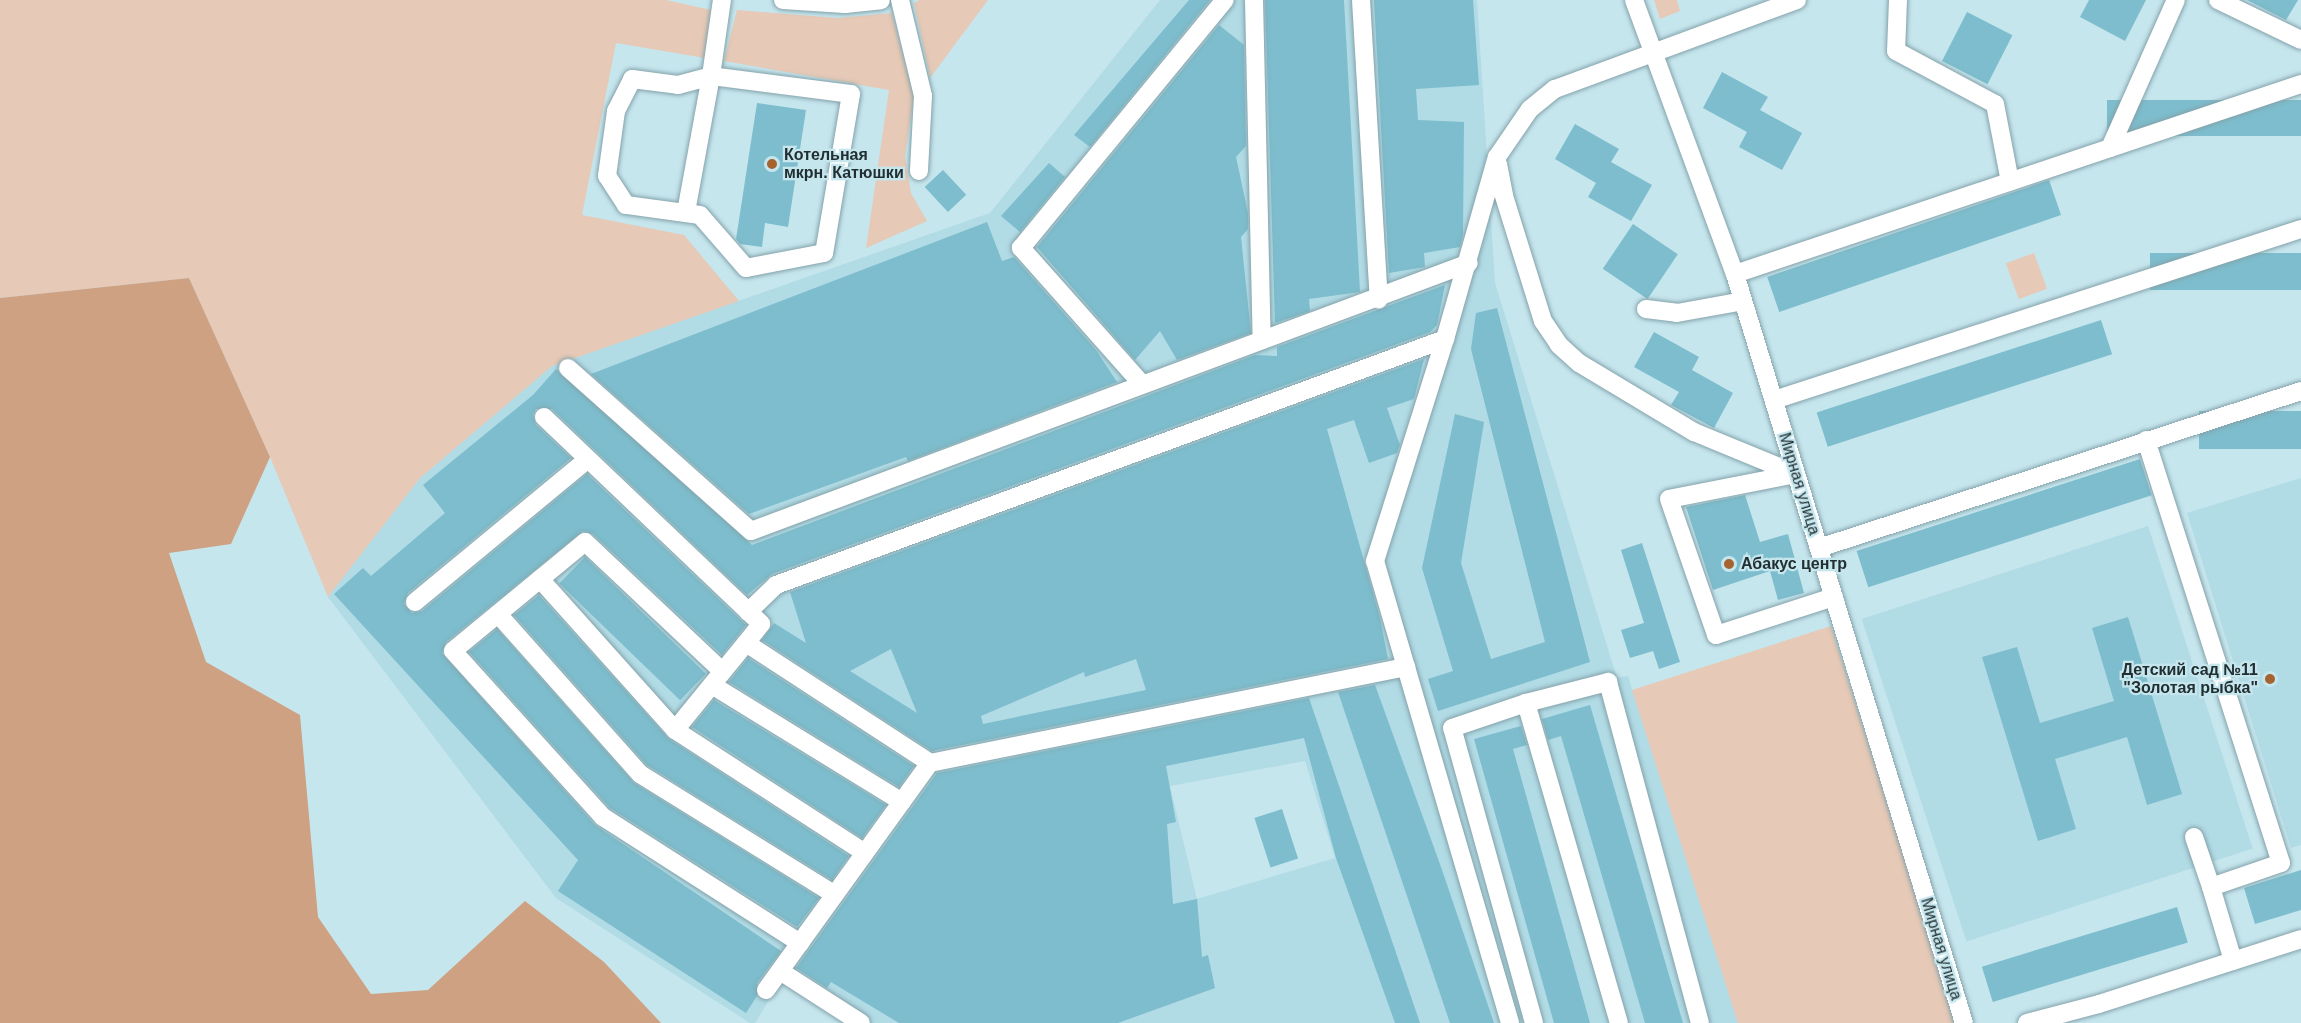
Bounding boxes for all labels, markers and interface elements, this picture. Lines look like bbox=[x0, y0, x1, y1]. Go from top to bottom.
place label: Котельная мкрн. Катюшки bbox=[784, 145, 904, 183]
marker: Котельная мкрн. Катюшки bbox=[765, 157, 779, 171]
street label: Мирная улица bbox=[1774, 431, 1824, 537]
place label: Абакус центр bbox=[1741, 554, 1847, 574]
marker: Абакус центр bbox=[1722, 557, 1736, 571]
place label: Детский сад №11 "Золотая рыбка" bbox=[2122, 660, 2258, 698]
marker: Детский сад №11 "Золотая рыбка" bbox=[2263, 672, 2277, 686]
street label: Мирная улица bbox=[1916, 896, 1966, 1002]

